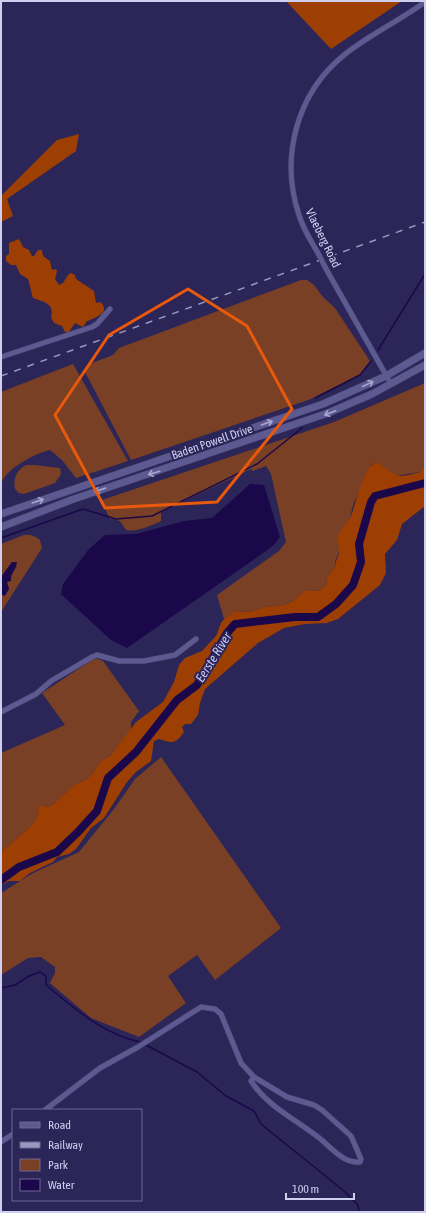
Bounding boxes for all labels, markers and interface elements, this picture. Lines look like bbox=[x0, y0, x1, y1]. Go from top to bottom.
street label: Vlaeberg Road bbox=[303, 206, 343, 270]
one-way arrow bbox=[361, 380, 373, 387]
one-way arrow bbox=[324, 409, 336, 417]
one-way arrow bbox=[261, 419, 274, 426]
street label: Baden Powell Drive bbox=[170, 422, 254, 462]
one-way arrow bbox=[147, 470, 160, 477]
one-way arrow bbox=[94, 487, 106, 495]
one-way arrow bbox=[31, 497, 44, 504]
water label: Eerste River bbox=[192, 629, 235, 685]
legend bbox=[12, 1109, 142, 1201]
text: Road bbox=[48, 1118, 71, 1132]
text: Railway bbox=[48, 1138, 83, 1152]
text: Park bbox=[48, 1158, 69, 1172]
scale bar bbox=[286, 1175, 354, 1201]
text: Water bbox=[48, 1178, 75, 1192]
text: 100 m bbox=[292, 1182, 319, 1196]

